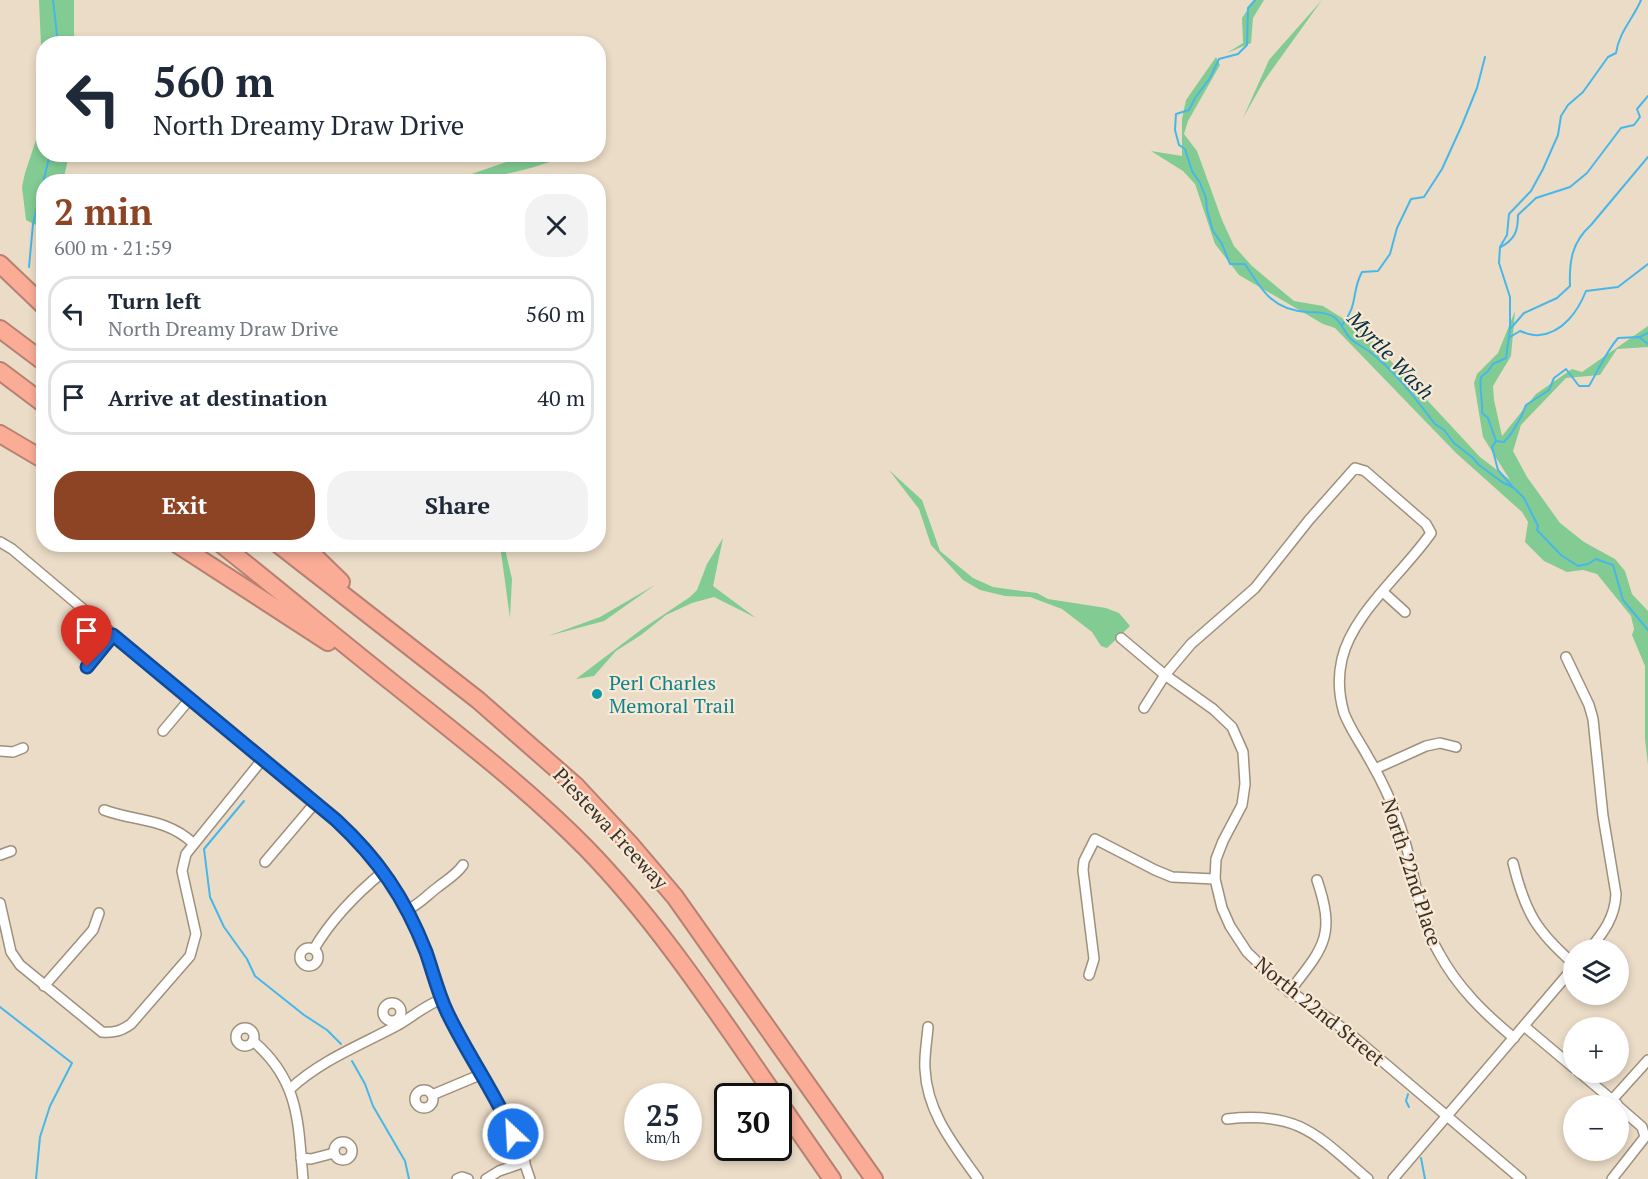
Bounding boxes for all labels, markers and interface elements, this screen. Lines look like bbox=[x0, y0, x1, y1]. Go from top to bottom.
text: 560 m bbox=[153, 53, 274, 109]
icon: left bbox=[54, 60, 132, 138]
text: North Dreamy Draw Drive bbox=[153, 107, 464, 143]
text: 2 min bbox=[54, 188, 152, 235]
button: close bbox=[525, 194, 588, 257]
text: 600 m · 21:59 bbox=[54, 234, 172, 261]
text: Turn left bbox=[108, 286, 201, 315]
icon: left bbox=[57, 297, 90, 330]
text: 560 m bbox=[525, 299, 585, 328]
water label: Myrtle Wash bbox=[1341, 304, 1440, 405]
text: North Dreamy Draw Drive bbox=[108, 315, 339, 342]
icon: arrive bbox=[57, 381, 90, 414]
text: Arrive at destination bbox=[108, 383, 327, 412]
text: 40 m bbox=[537, 383, 585, 412]
button: Exit bbox=[54, 471, 315, 540]
button: Share bbox=[327, 471, 588, 540]
pin bbox=[61, 605, 112, 667]
icon: arrive bbox=[70, 614, 103, 647]
place label: Perl Charles Memoral Trail bbox=[609, 669, 735, 719]
marker: Perl Charles Memoral Trail bbox=[590, 687, 604, 701]
street label: Piestewa Freeway bbox=[548, 761, 675, 895]
street label: North 22nd Place bbox=[1375, 795, 1449, 949]
map controls bbox=[1563, 939, 1629, 1161]
button: layers bbox=[1563, 939, 1629, 1005]
street label: North 22nd Street bbox=[1249, 950, 1391, 1072]
button: + bbox=[1563, 1017, 1629, 1083]
speed limit sign: 30 bbox=[714, 1083, 792, 1161]
text: 25 bbox=[646, 1095, 680, 1135]
button: − bbox=[1563, 1095, 1629, 1161]
position arrow bbox=[481, 1102, 545, 1166]
text: km/h bbox=[646, 1127, 680, 1147]

